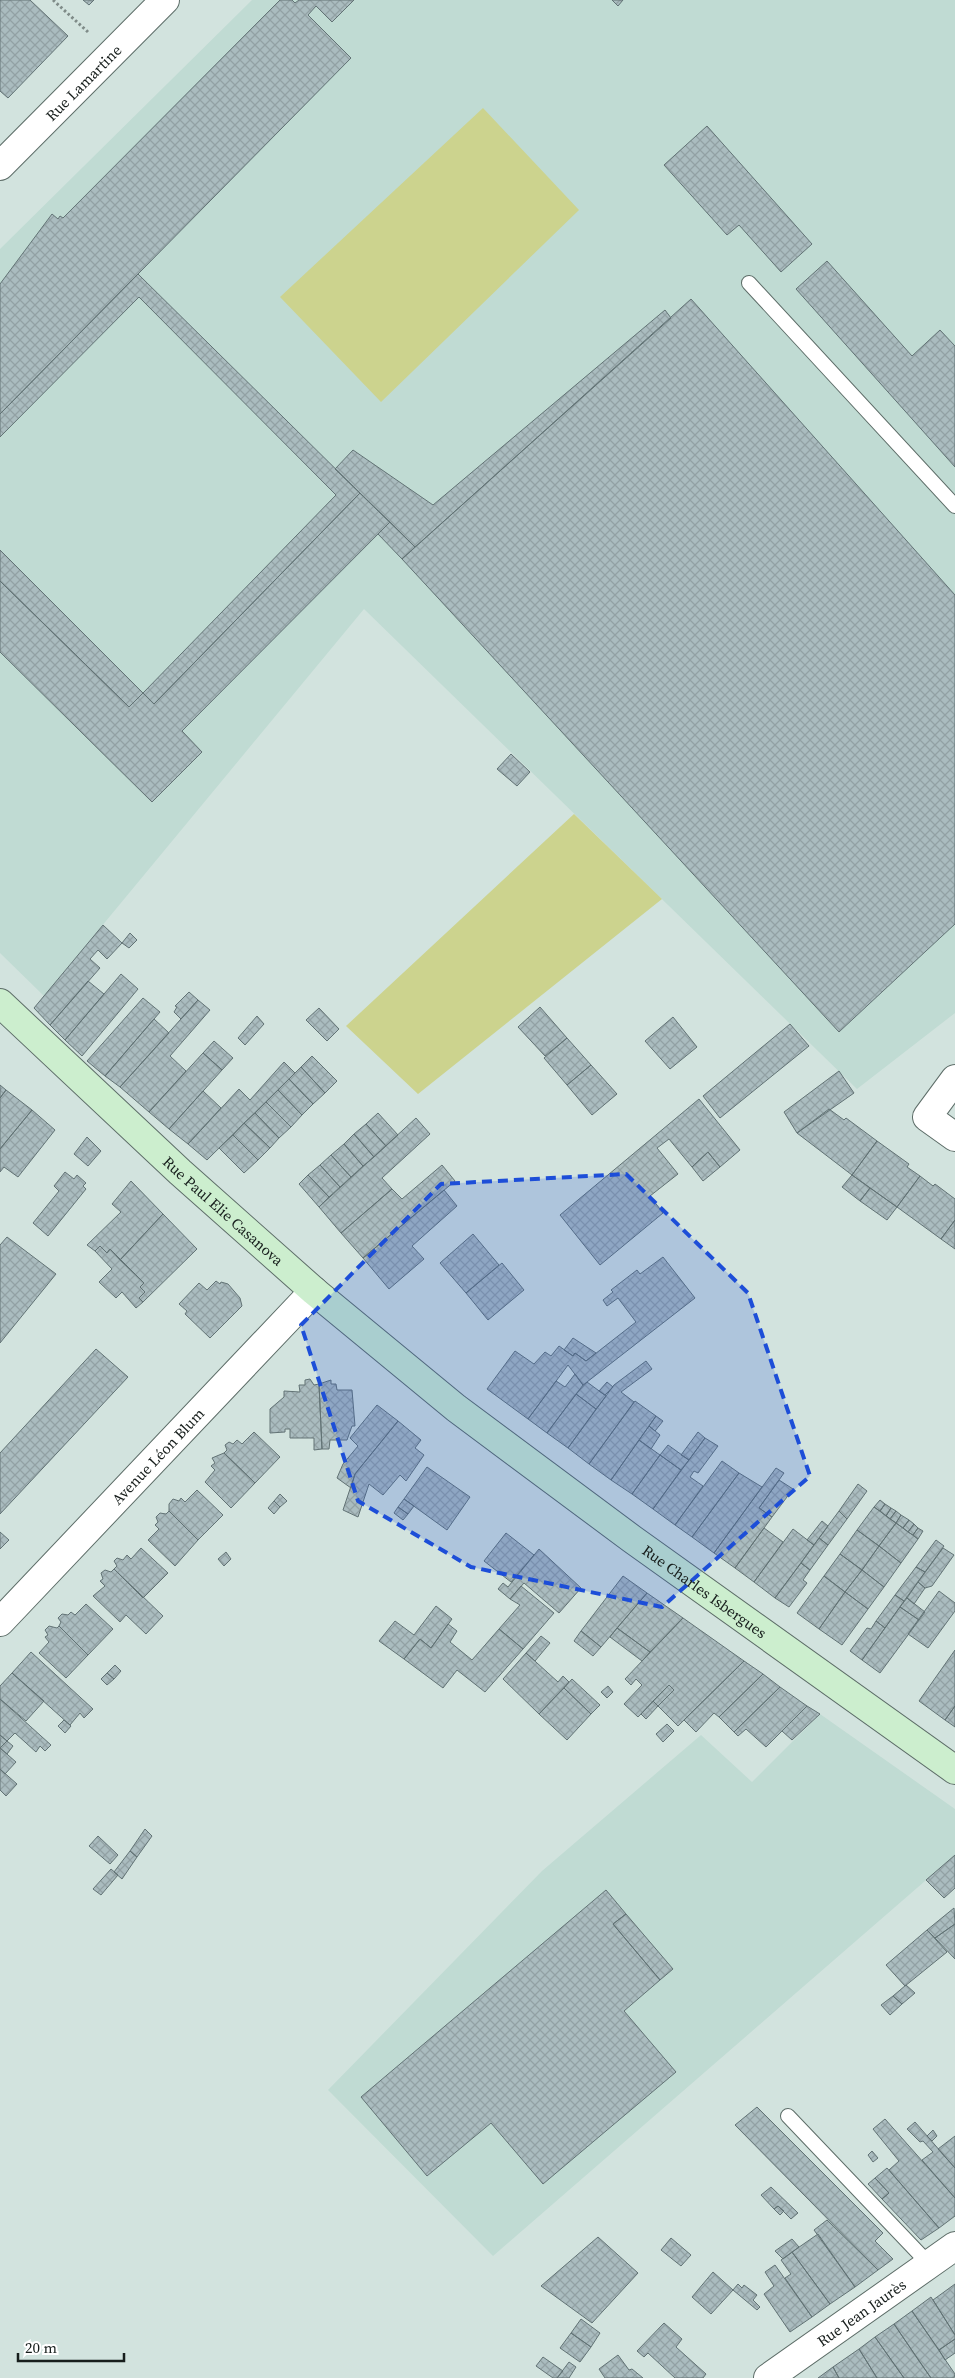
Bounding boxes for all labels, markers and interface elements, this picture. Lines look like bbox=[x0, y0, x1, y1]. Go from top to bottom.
street label: Rue Lamartine bbox=[41, 39, 126, 125]
street label: Rue Paul Elie Casanova bbox=[159, 1151, 289, 1270]
street label: Avenue Léon Blum bbox=[107, 1403, 209, 1509]
street label: Rue Charles Isbergues bbox=[638, 1539, 771, 1643]
street label: Rue Jean Jaurès bbox=[812, 2274, 910, 2351]
scale bar bbox=[18, 2330, 124, 2362]
text: 20 m bbox=[25, 2337, 57, 2358]

